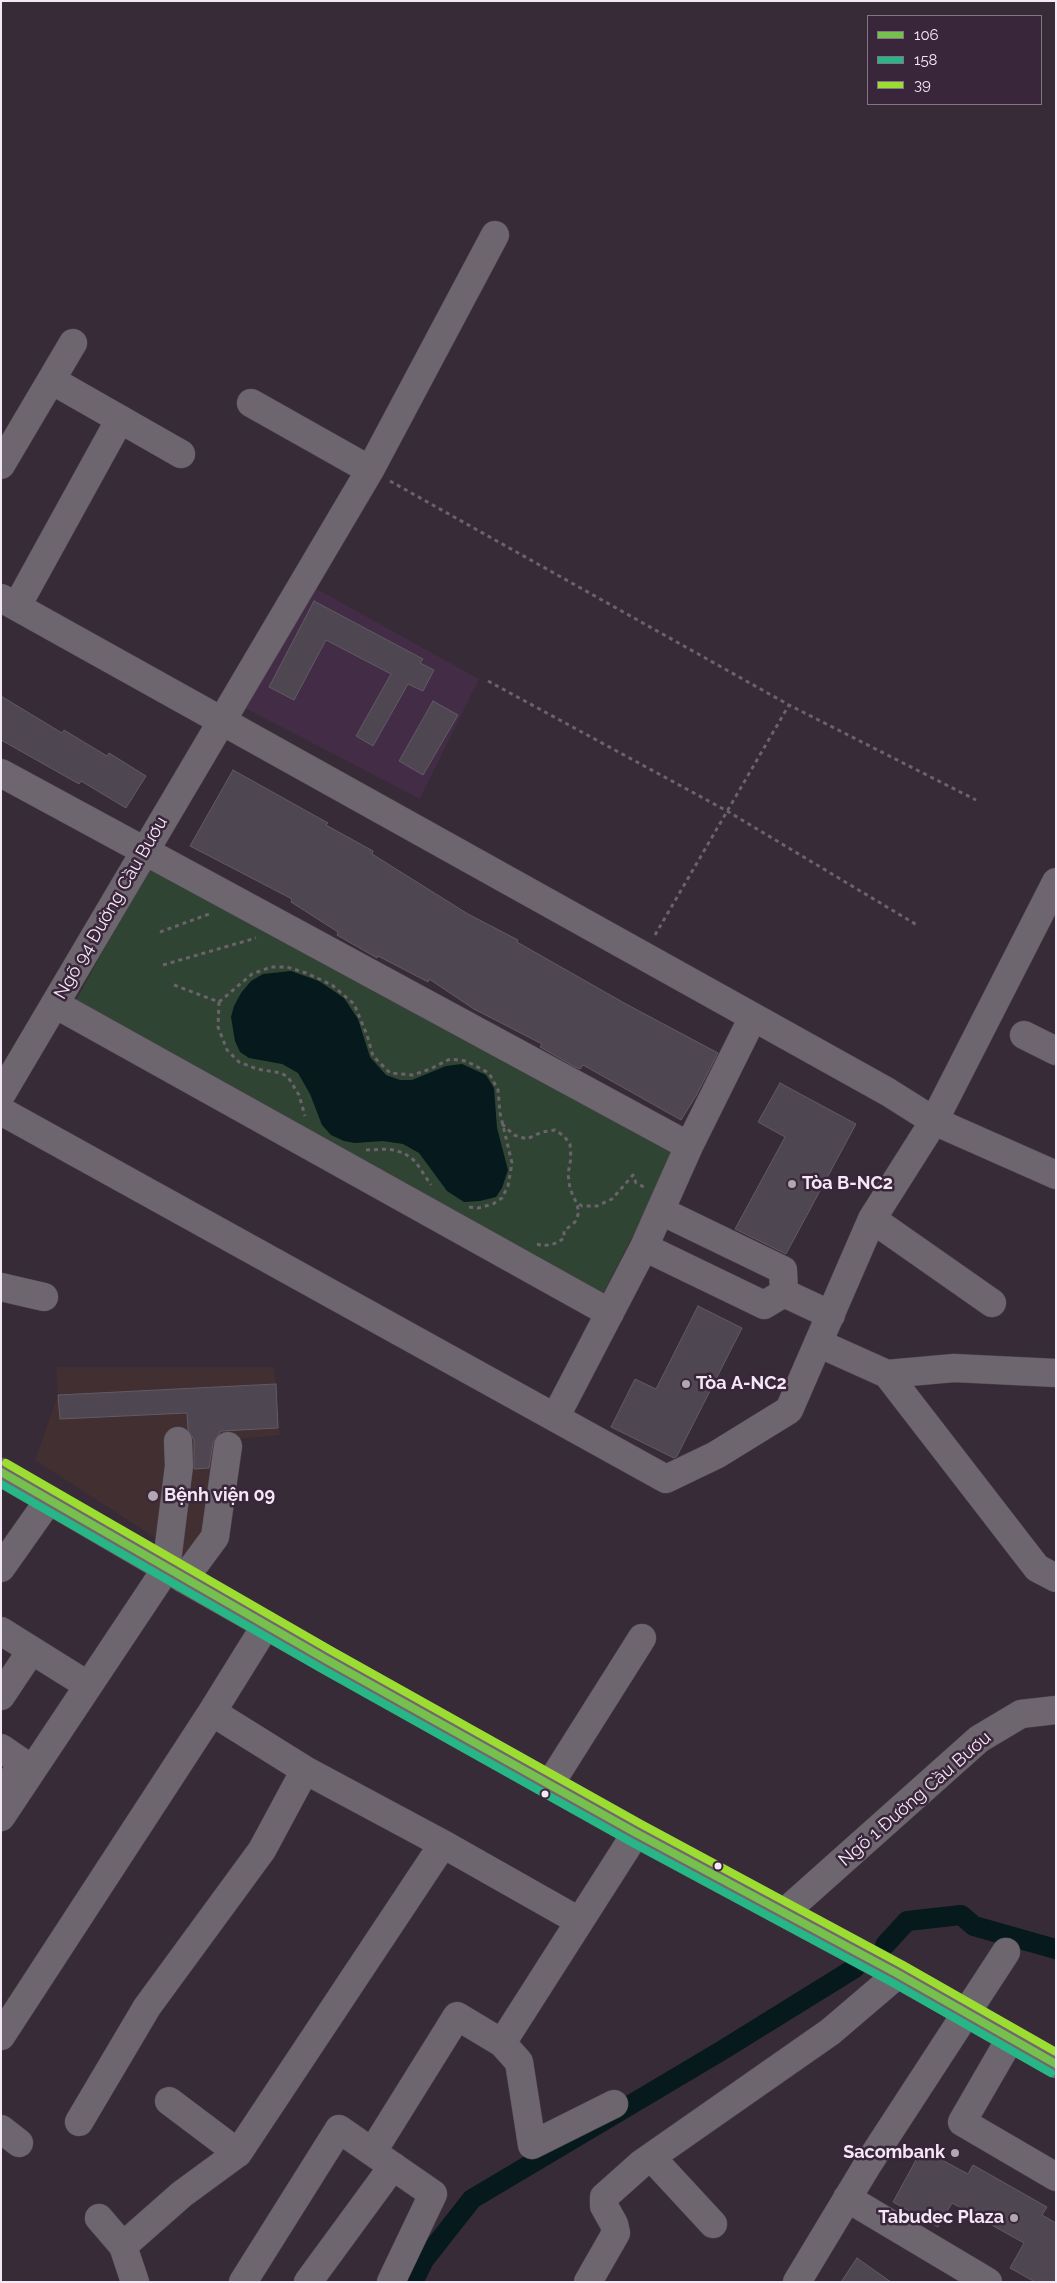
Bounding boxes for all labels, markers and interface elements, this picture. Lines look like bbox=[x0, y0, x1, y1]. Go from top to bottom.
legend bbox=[867, 15, 1042, 105]
text: 106 bbox=[914, 26, 939, 44]
text: 158 bbox=[914, 51, 938, 69]
text: 39 bbox=[914, 76, 931, 94]
street label: Ngõ 94 Đường Cầu Bươu bbox=[50, 813, 172, 1003]
place label: Tòa B-NC2 bbox=[802, 1173, 893, 1195]
marker: Tòa B-NC2 bbox=[786, 1178, 798, 1190]
place label: Tòa A-NC2 bbox=[696, 1373, 787, 1395]
marker: Tòa A-NC2 bbox=[680, 1378, 692, 1390]
place label: Bệnh viện 09 bbox=[164, 1485, 275, 1507]
marker: Bệnh viện 09 bbox=[146, 1489, 160, 1503]
street label: Ngõ 1 Đường Cầu Bươu bbox=[834, 1727, 996, 1871]
unlabelled marker bbox=[540, 1789, 550, 1799]
unlabelled marker bbox=[713, 1861, 723, 1871]
place label: Sacombank bbox=[843, 2142, 945, 2164]
marker: Sacombank bbox=[949, 2147, 961, 2159]
place label: Tabudec Plaza bbox=[878, 2207, 1004, 2229]
marker: Tabudec Plaza bbox=[1008, 2212, 1020, 2224]

